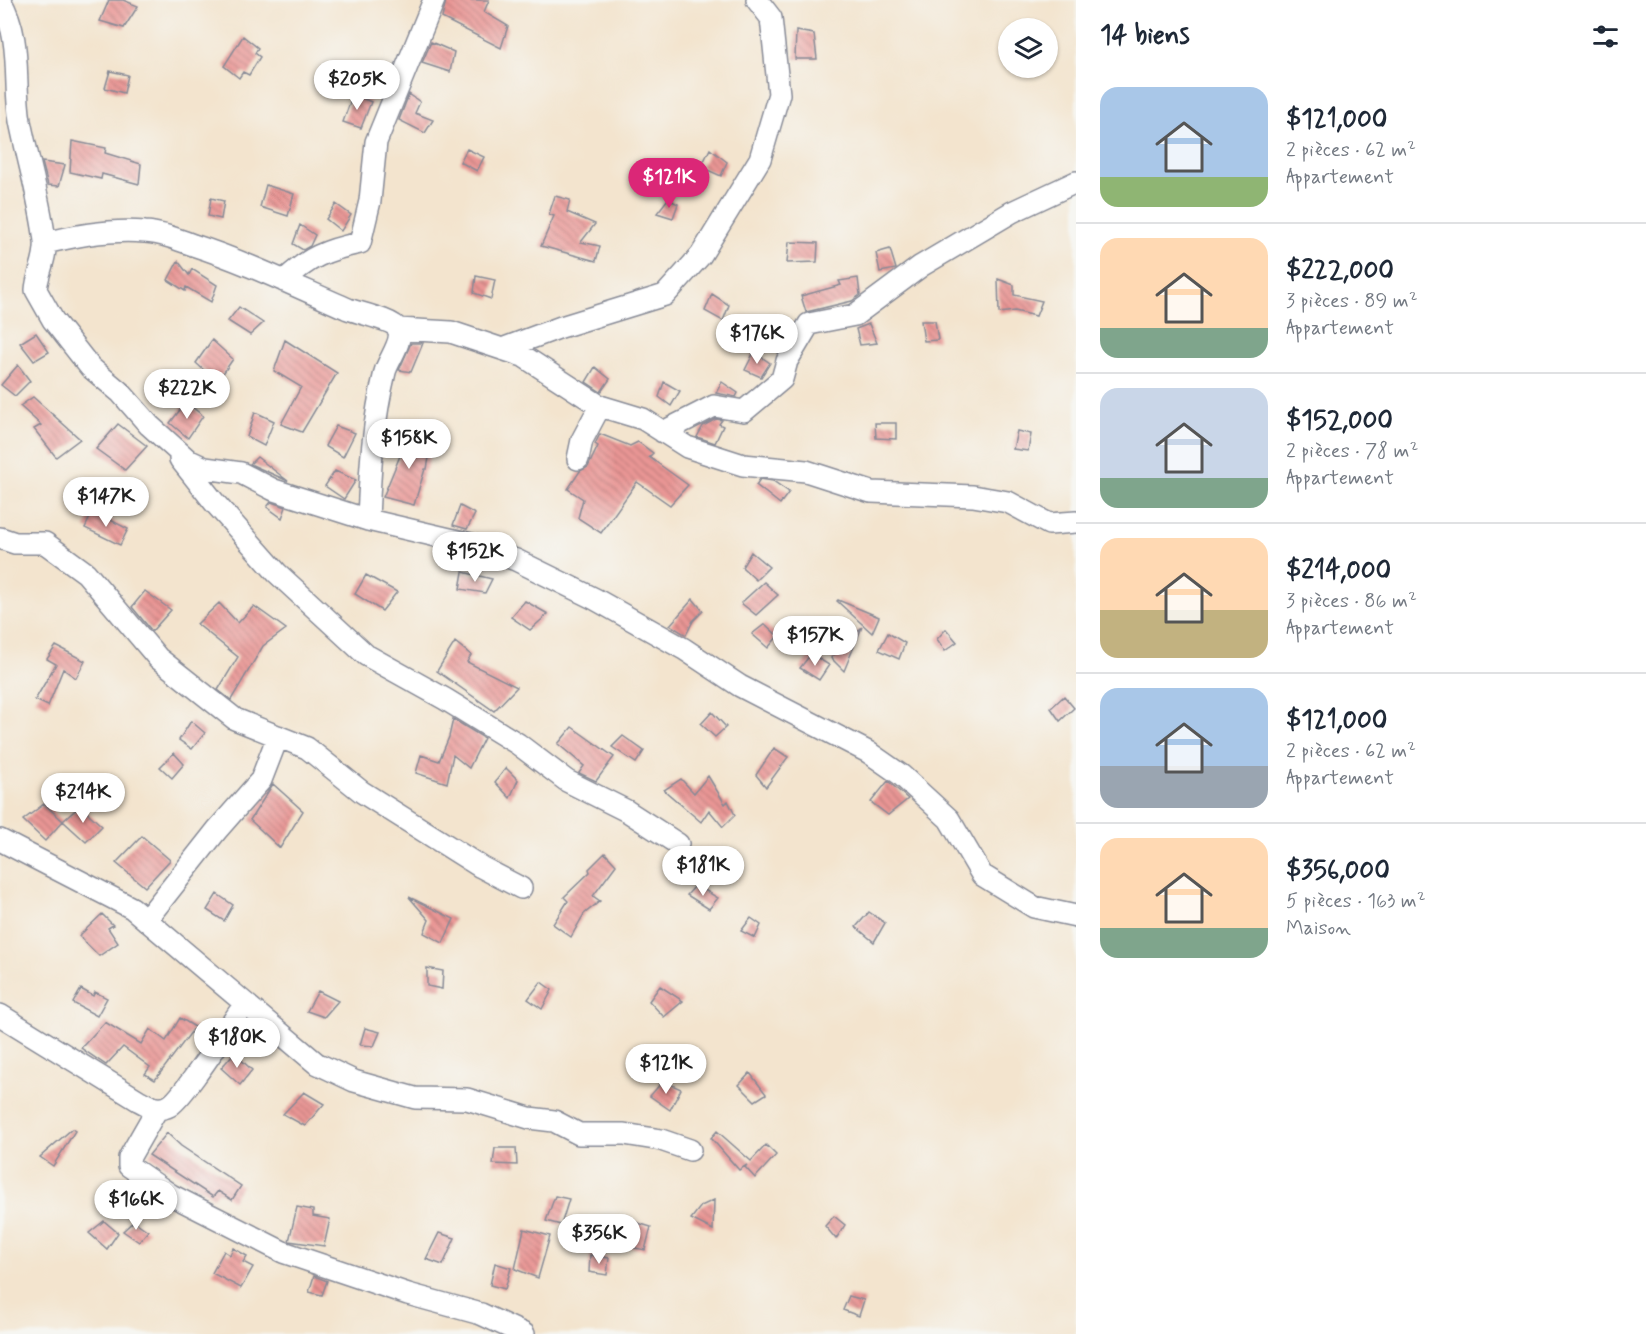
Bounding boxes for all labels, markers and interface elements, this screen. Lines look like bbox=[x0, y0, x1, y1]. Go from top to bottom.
map controls bbox=[998, 18, 1058, 78]
button: layers bbox=[998, 18, 1058, 78]
text: 14 biens bbox=[1100, 19, 1190, 53]
icon: filters bbox=[1589, 20, 1622, 53]
pin: $205K bbox=[315, 60, 399, 111]
text: $205K bbox=[328, 66, 386, 93]
text: $121,000 bbox=[1286, 103, 1387, 137]
icon: home bbox=[1148, 111, 1220, 183]
text: 2 pièces · 62 m² bbox=[1286, 137, 1416, 164]
pin: $121K bbox=[627, 158, 711, 209]
text: $121K bbox=[642, 164, 696, 191]
text: Appartement bbox=[1286, 164, 1394, 191]
text: $222,000 bbox=[1286, 254, 1394, 288]
icon: home bbox=[1148, 262, 1220, 334]
text: 3 pièces · 89 m² bbox=[1286, 288, 1418, 315]
pin: $176K bbox=[715, 314, 799, 365]
text: Appartement bbox=[1286, 315, 1394, 342]
text: $176K bbox=[730, 320, 784, 347]
pin: $222K bbox=[145, 369, 229, 420]
text: $222K bbox=[158, 375, 216, 402]
text: $152,000 bbox=[1286, 404, 1393, 438]
icon: home bbox=[1148, 412, 1220, 484]
pin: $158K bbox=[367, 419, 451, 470]
text: $158K bbox=[381, 425, 437, 452]
text: 2 pièces · 78 m² bbox=[1286, 438, 1418, 465]
text: Appartement bbox=[1286, 465, 1394, 492]
pin: $147K bbox=[64, 477, 148, 528]
text: $147K bbox=[77, 483, 135, 510]
pin: $152K bbox=[433, 532, 517, 583]
text: $152K bbox=[446, 538, 504, 565]
text: $214,000 bbox=[1286, 554, 1391, 588]
icon: home bbox=[1148, 562, 1220, 634]
text: 3 pièces · 86 m² bbox=[1286, 588, 1417, 615]
text: Appartement bbox=[1286, 615, 1394, 642]
pin: $157K bbox=[773, 616, 857, 667]
text: $157K bbox=[787, 622, 843, 649]
text: $121,000 bbox=[1286, 704, 1387, 738]
icon: home bbox=[1148, 712, 1220, 784]
text: 2 pièces · 62 m² bbox=[1286, 738, 1416, 765]
text: Appartement bbox=[1286, 765, 1394, 792]
pin: $214K bbox=[41, 773, 125, 824]
text: $214K bbox=[55, 779, 111, 806]
pin: $181K bbox=[661, 846, 745, 897]
text: $181K bbox=[676, 852, 730, 879]
text: $356,000 bbox=[1286, 854, 1390, 888]
icon: home bbox=[1148, 862, 1220, 934]
text: 5 pièces · 163 m² bbox=[1286, 888, 1426, 915]
text: Maison bbox=[1286, 915, 1351, 942]
pin: $180K bbox=[195, 1018, 279, 1069]
text: $180K bbox=[208, 1024, 266, 1051]
pin: $121K bbox=[624, 1044, 708, 1095]
text: $121K bbox=[639, 1050, 693, 1077]
pin: $166K bbox=[94, 1180, 178, 1231]
text: $166K bbox=[108, 1186, 164, 1213]
pin: $356K bbox=[557, 1214, 641, 1265]
text: $356K bbox=[572, 1220, 627, 1247]

